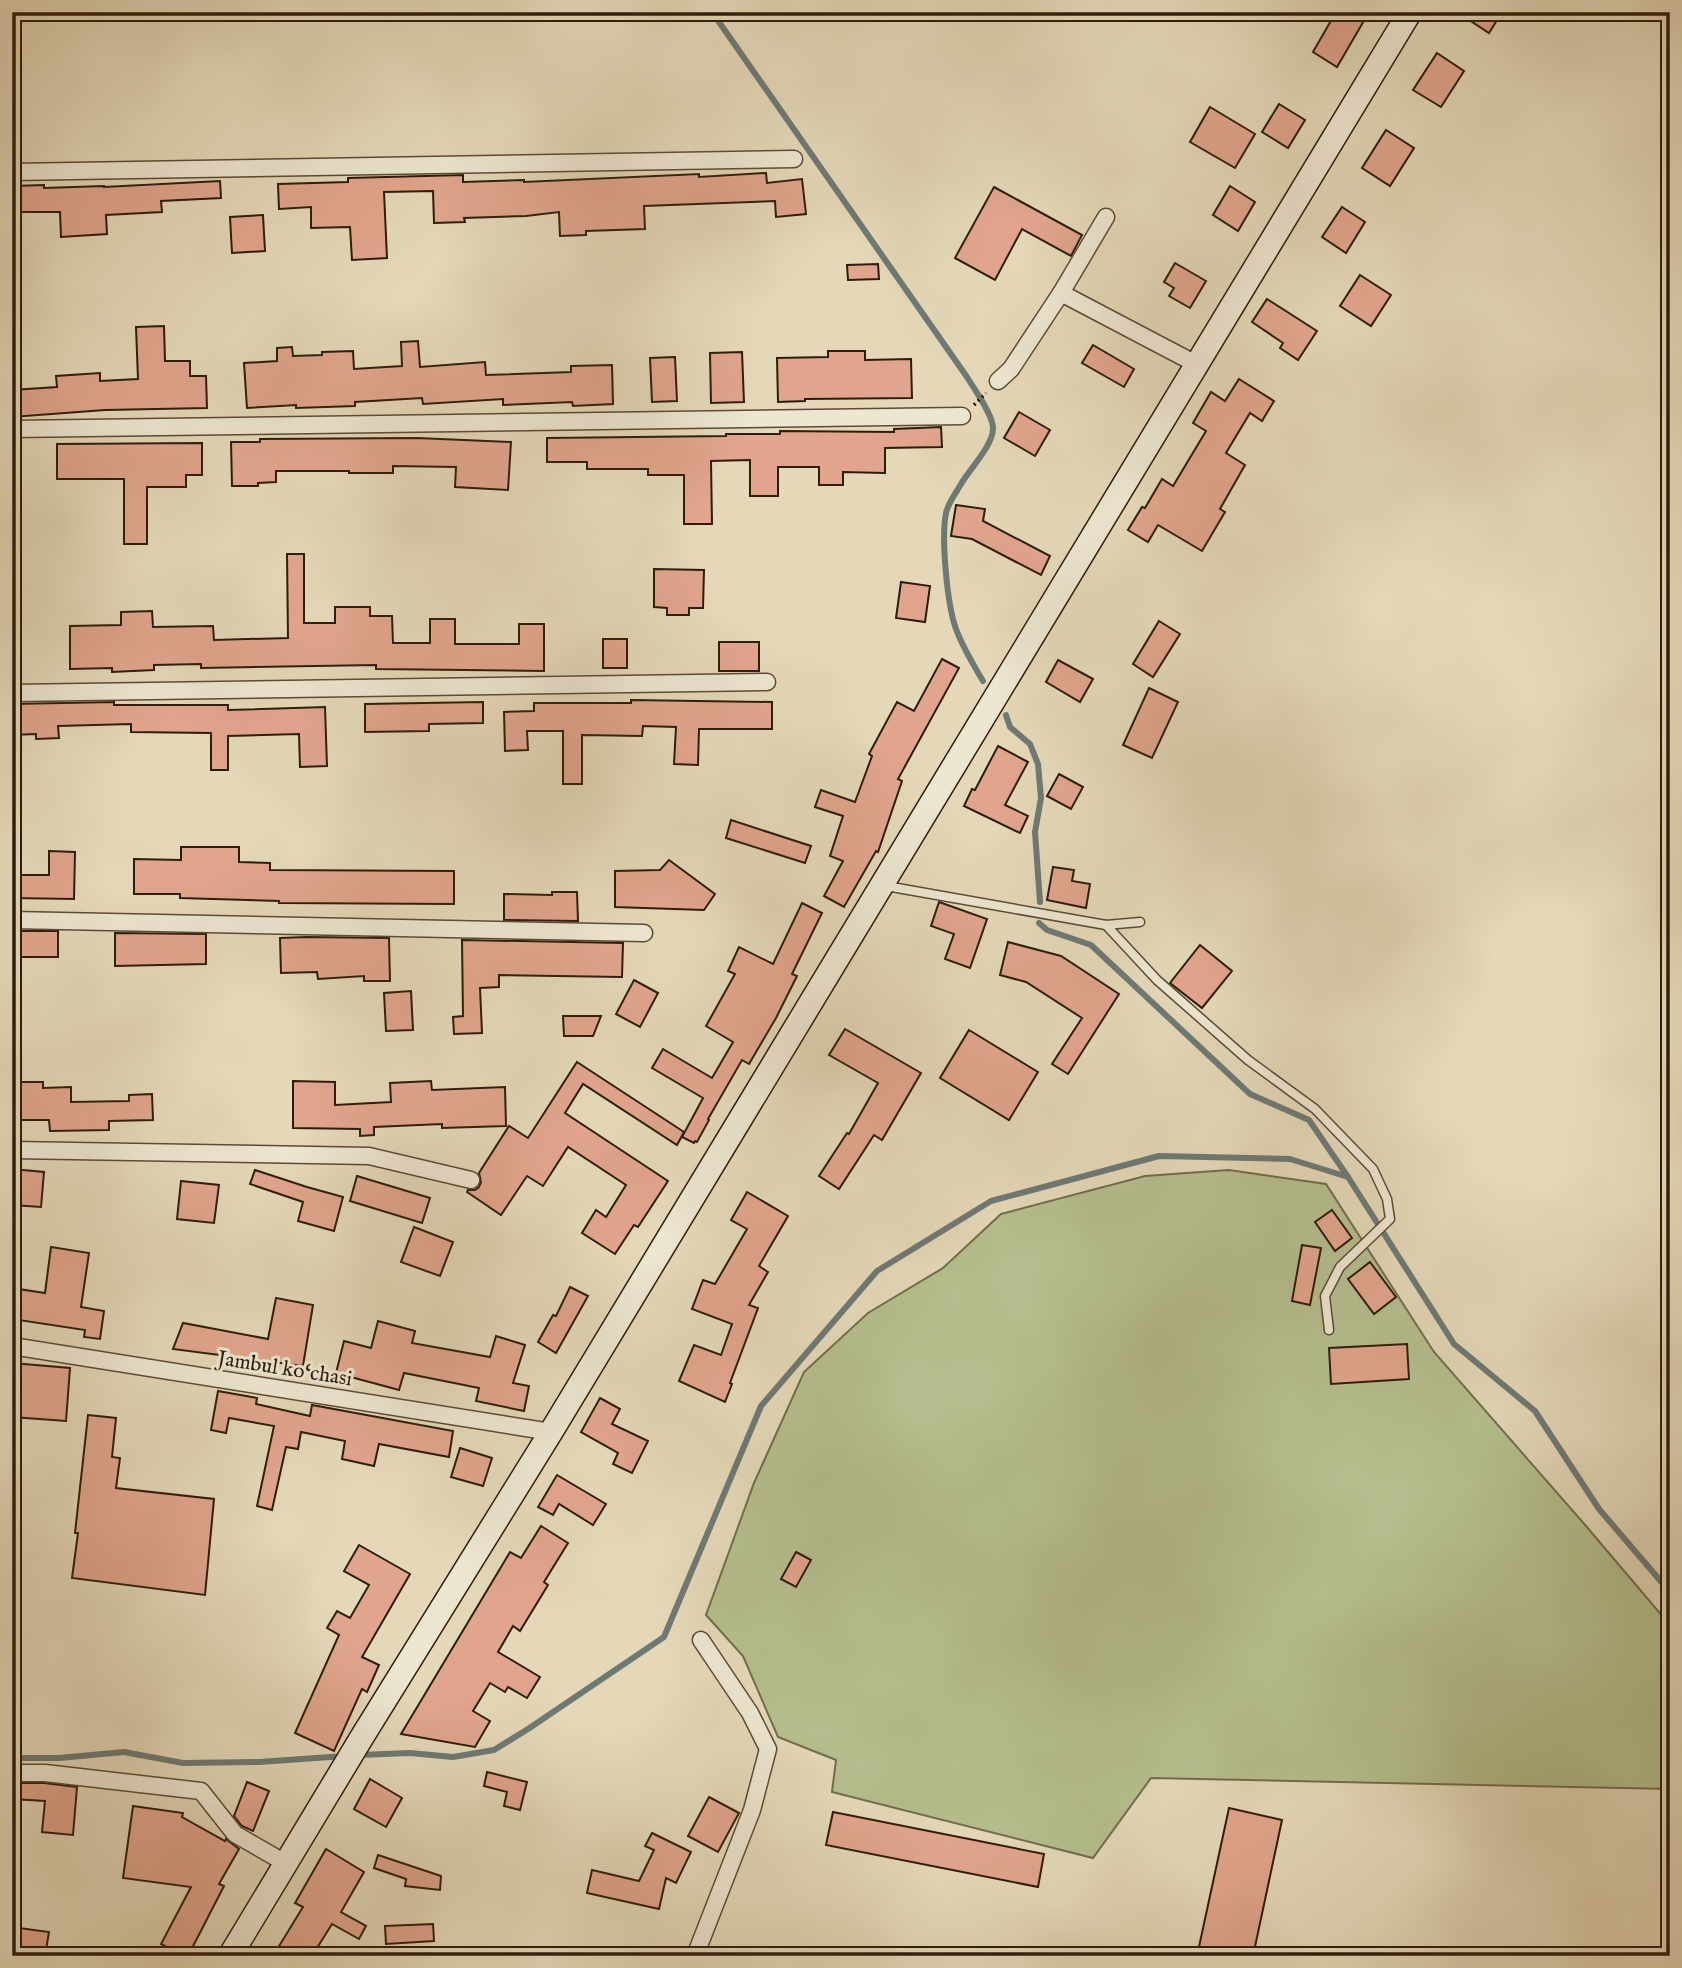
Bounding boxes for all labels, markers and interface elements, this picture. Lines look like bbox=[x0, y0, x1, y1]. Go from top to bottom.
street label: Jambul ko‘chasi bbox=[214, 1345, 354, 1393]

